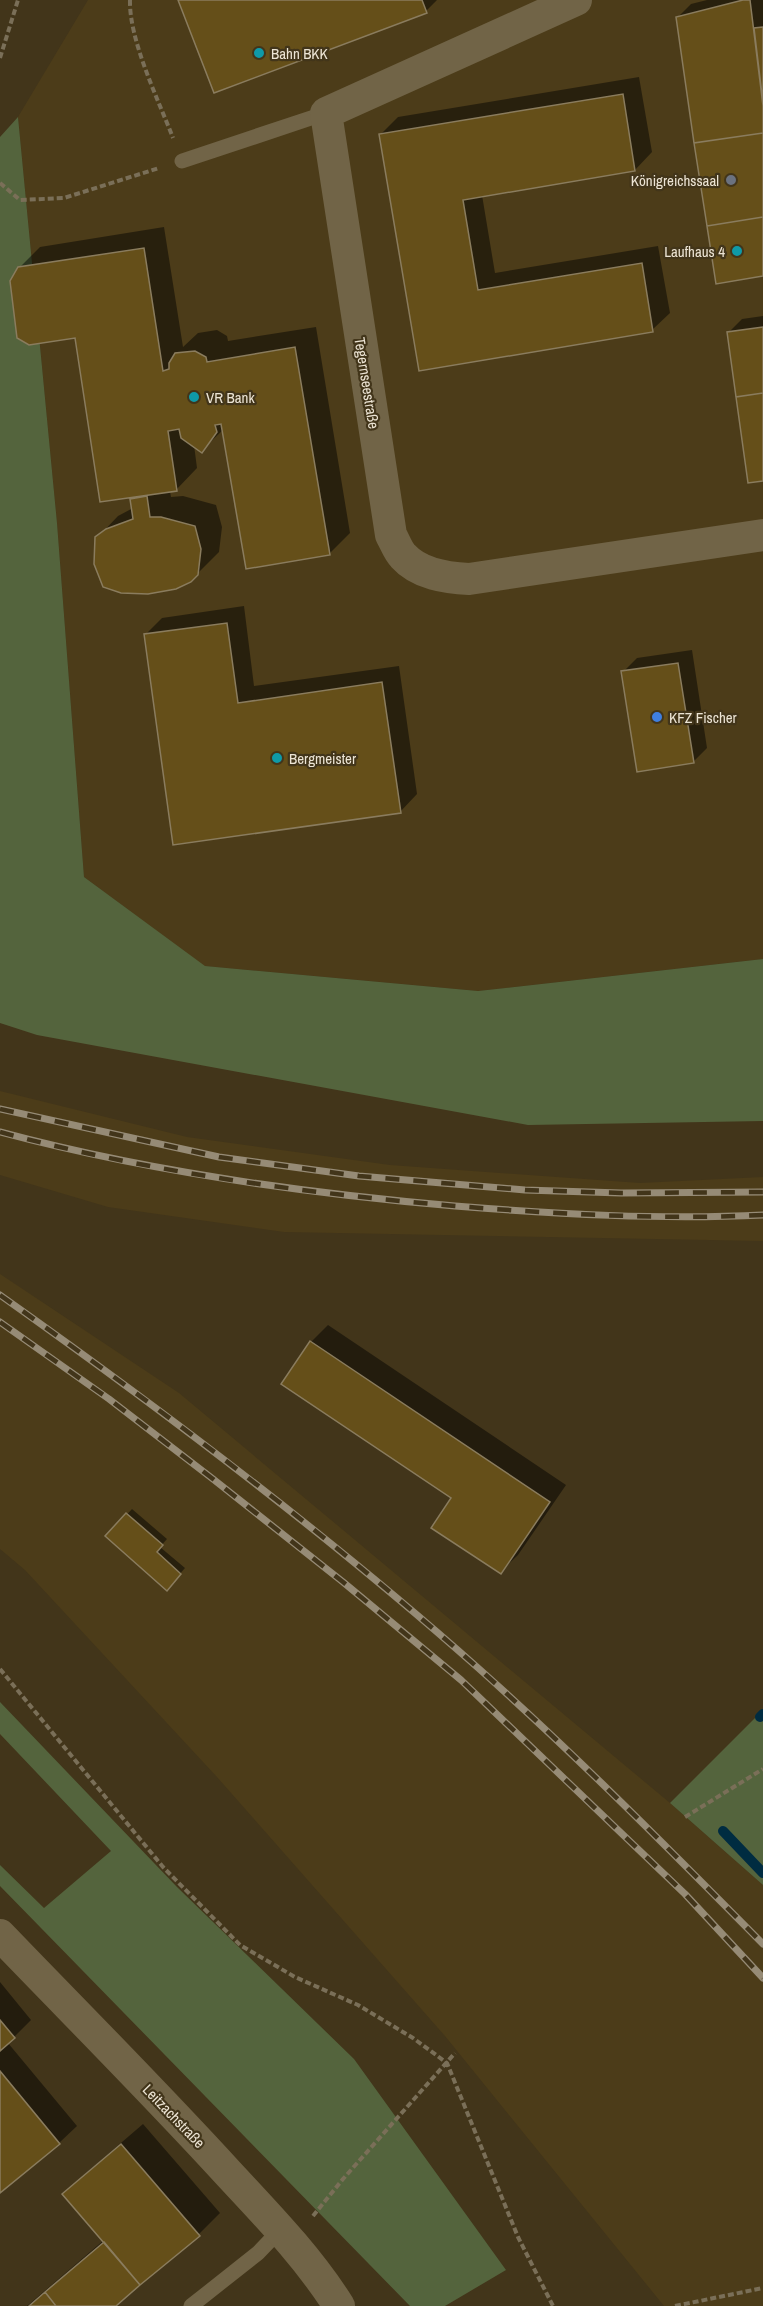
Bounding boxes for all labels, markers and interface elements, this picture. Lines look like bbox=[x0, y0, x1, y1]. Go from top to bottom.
place label: Bahn BKK bbox=[271, 43, 329, 64]
marker: Bahn BKK bbox=[252, 46, 266, 60]
place label: Königreichssaal bbox=[631, 170, 719, 191]
marker: Königreichssaal bbox=[724, 173, 738, 187]
place label: Laufhaus 4 bbox=[664, 241, 725, 262]
marker: Laufhaus 4 bbox=[730, 244, 744, 258]
street label: Tegernseestraße bbox=[349, 336, 385, 430]
place label: VR Bank bbox=[206, 387, 255, 408]
marker: VR Bank bbox=[187, 390, 201, 404]
place label: KFZ Fischer bbox=[669, 707, 737, 728]
marker: KFZ Fischer bbox=[650, 710, 664, 724]
place label: Bergmeister bbox=[289, 748, 356, 769]
marker: Bergmeister bbox=[270, 751, 284, 765]
street label: Leitzachstraße bbox=[138, 2079, 210, 2153]

